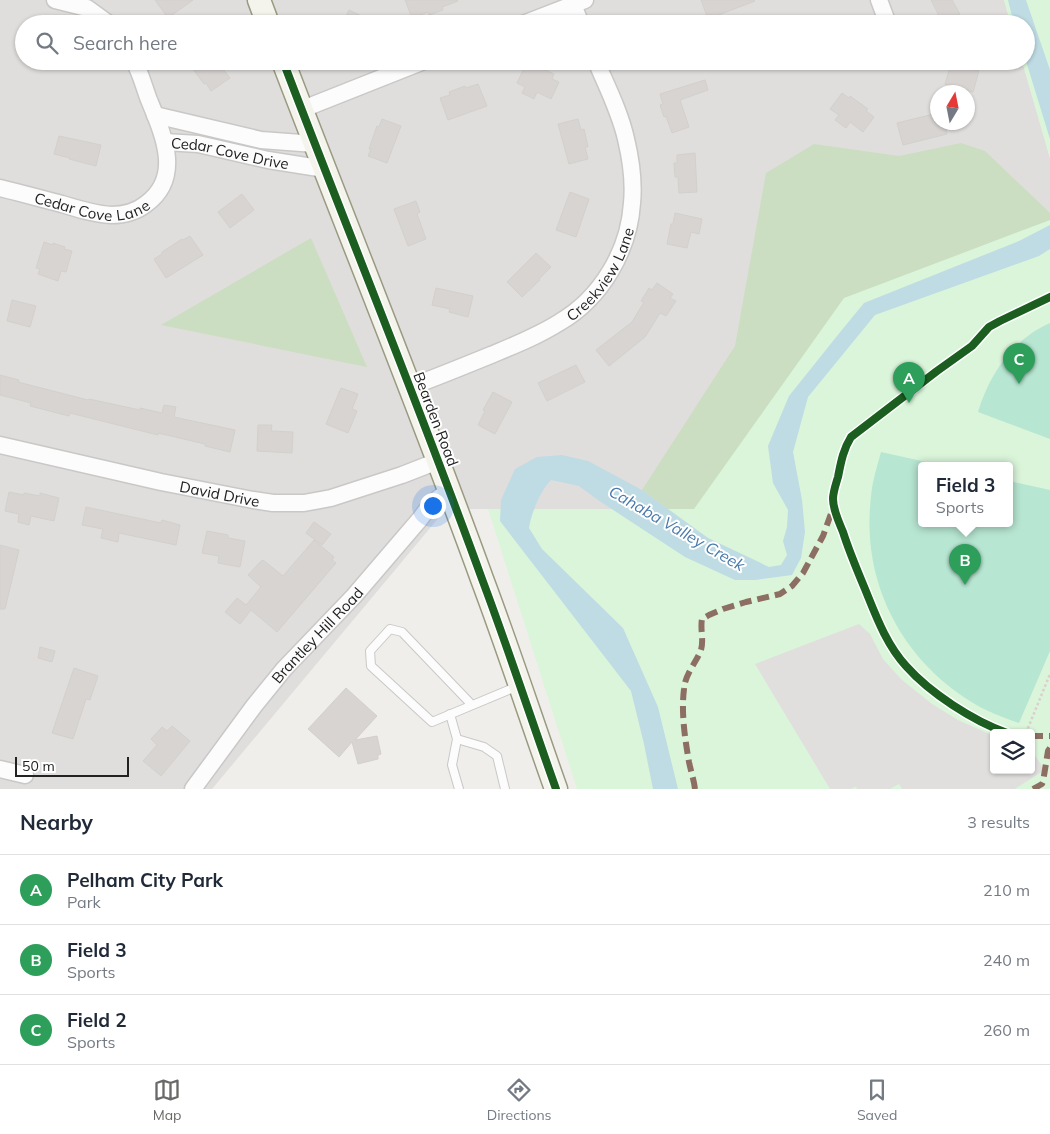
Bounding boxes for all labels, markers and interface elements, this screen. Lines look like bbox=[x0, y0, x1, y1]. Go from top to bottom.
search box bbox=[15, 15, 1035, 70]
icon: search bbox=[33, 29, 61, 57]
text: Search here bbox=[73, 31, 177, 55]
north arrow bbox=[930, 85, 975, 130]
street label: Cedar Cove Drive bbox=[171, 133, 290, 173]
street label: Cedar Cove Lane bbox=[33, 188, 153, 225]
street label: Creekview Lane bbox=[562, 225, 637, 325]
pin: C bbox=[1003, 343, 1035, 384]
pin: A bbox=[893, 362, 925, 403]
street label: Bearden Road bbox=[409, 369, 463, 469]
popup bbox=[918, 462, 1013, 527]
text: Field 3 bbox=[936, 473, 995, 497]
street label: David Drive bbox=[178, 476, 261, 510]
water label: Cahaba Valley Creek bbox=[605, 481, 749, 575]
your location bbox=[420, 493, 446, 519]
text: Sports bbox=[936, 497, 984, 517]
pin: B bbox=[949, 544, 981, 585]
street label: Brantley Hill Road bbox=[267, 583, 367, 687]
map controls bbox=[990, 729, 1035, 774]
button: layers bbox=[990, 729, 1035, 774]
scale bar bbox=[15, 754, 129, 777]
text: 50 m bbox=[22, 757, 55, 775]
text: Nearby bbox=[20, 809, 93, 835]
text: 3 results bbox=[967, 812, 1030, 832]
text: Pelham City Park bbox=[67, 868, 223, 892]
text: A bbox=[30, 880, 42, 900]
text: 210 m bbox=[983, 880, 1030, 900]
text: Park bbox=[67, 892, 101, 912]
text: Field 3 bbox=[67, 938, 127, 962]
text: B bbox=[30, 950, 42, 970]
text: 240 m bbox=[983, 950, 1030, 970]
text: Sports bbox=[67, 962, 115, 982]
text: Field 2 bbox=[67, 1008, 127, 1032]
text: C bbox=[31, 1020, 41, 1040]
text: 260 m bbox=[983, 1020, 1030, 1040]
text: Sports bbox=[67, 1032, 115, 1052]
tab: Map bbox=[153, 1076, 181, 1124]
tab: Directions bbox=[487, 1076, 552, 1124]
tab: Saved bbox=[857, 1076, 897, 1124]

